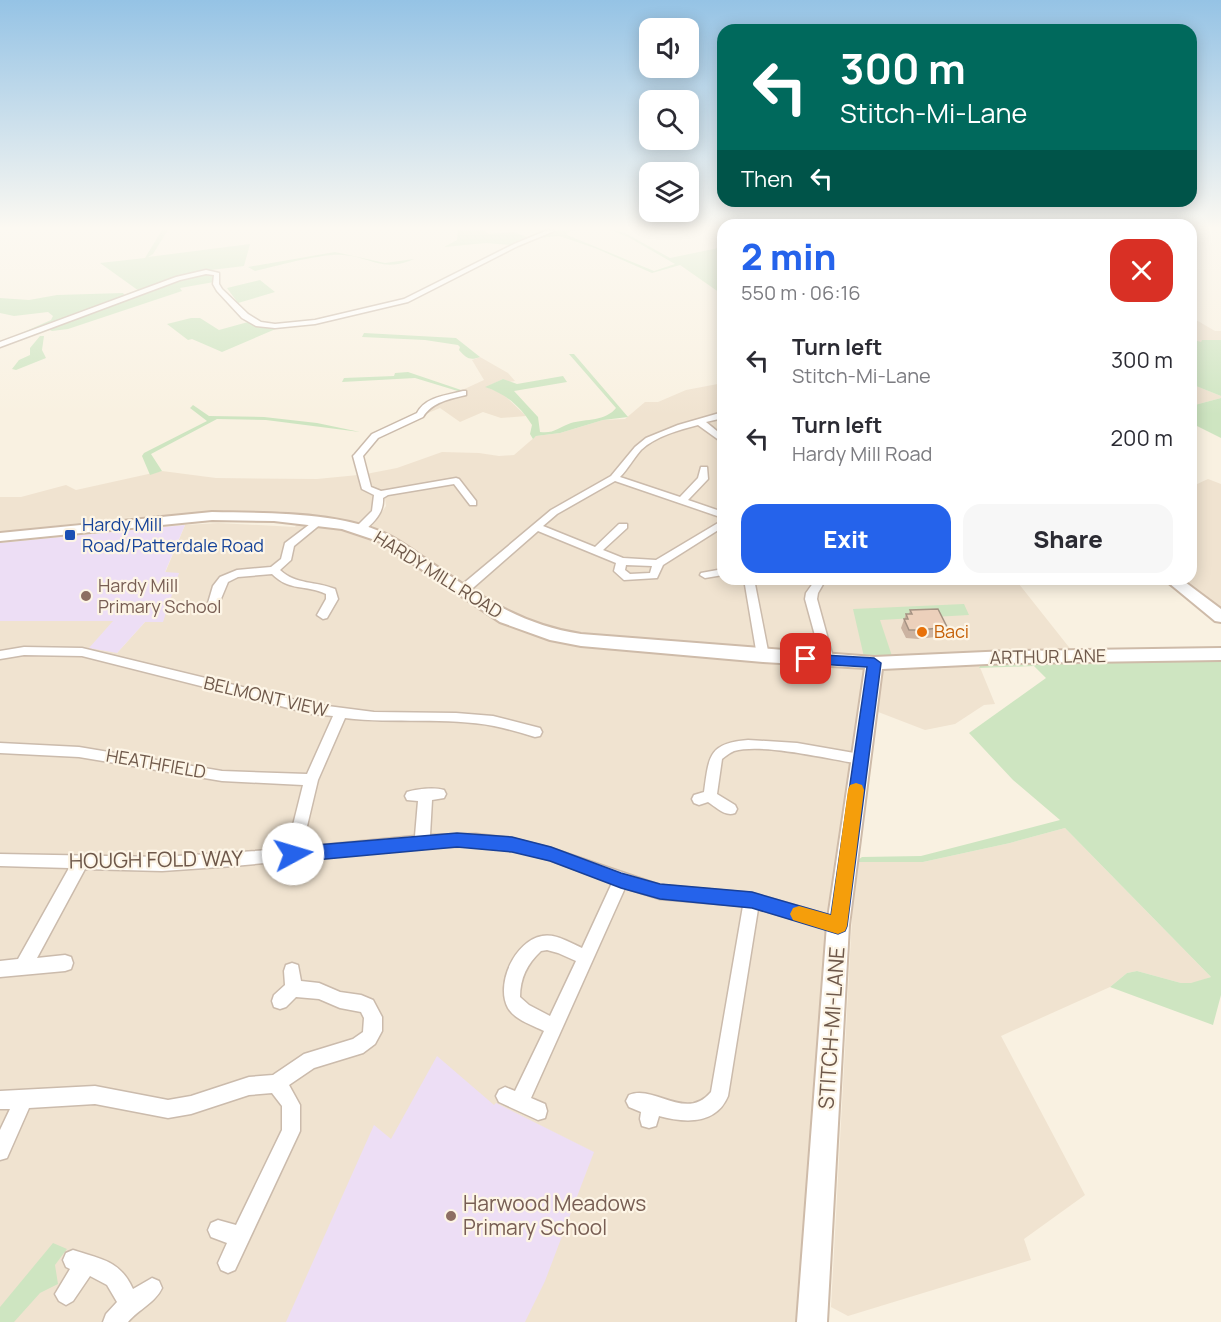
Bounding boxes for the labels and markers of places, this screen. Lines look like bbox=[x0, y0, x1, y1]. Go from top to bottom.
place label: Hardy Mill Road/Patterdale Road bbox=[82, 512, 264, 557]
marker: Hardy Mill Road/Patterdale Road bbox=[63, 528, 77, 542]
place label: Hardy Mill Primary School bbox=[98, 573, 222, 618]
marker: Hardy Mill Primary School bbox=[79, 589, 93, 603]
place label: Baci bbox=[934, 619, 969, 643]
marker: Baci bbox=[915, 625, 929, 639]
pin bbox=[780, 633, 831, 684]
place label: Harwood Meadows Primary School bbox=[463, 1189, 646, 1241]
marker: Harwood Meadows Primary School bbox=[444, 1209, 458, 1223]

